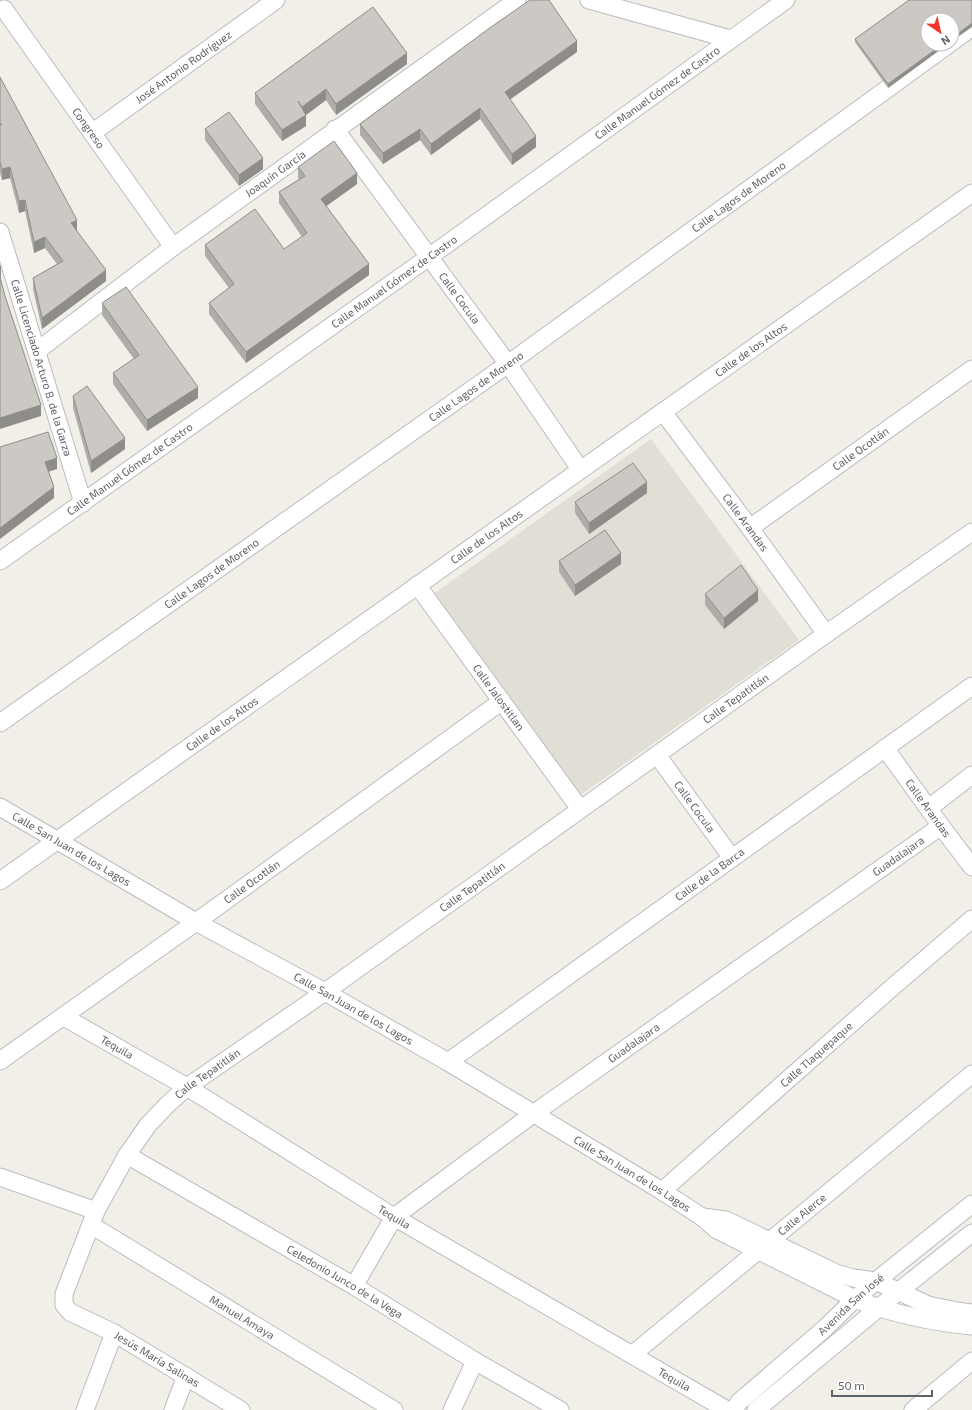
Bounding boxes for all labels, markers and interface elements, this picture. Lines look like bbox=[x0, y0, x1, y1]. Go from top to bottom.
north arrow bbox=[920, 12, 960, 52]
street label: José Antonio Rodríguez bbox=[133, 27, 234, 106]
text: N bbox=[939, 33, 953, 48]
street label: Calle Manuel Gómez de Castro bbox=[592, 43, 722, 142]
street label: Congreso bbox=[70, 105, 108, 151]
street label: Joaquín García bbox=[242, 147, 308, 199]
street label: Calle Lagos de Moreno bbox=[689, 158, 788, 235]
street label: Calle Manuel Gómez de Castro bbox=[328, 232, 459, 330]
street label: Calle Cocula bbox=[437, 269, 483, 326]
street label: Calle Licenciado Arturo B. de la Garza bbox=[9, 278, 75, 458]
street label: Calle de los Altos bbox=[712, 319, 790, 379]
street label: Calle Lagos de Moreno bbox=[426, 348, 526, 424]
street label: Calle Manuel Gómez de Castro bbox=[64, 420, 195, 518]
street label: Calle Ocotlán bbox=[830, 424, 891, 473]
street label: Calle Arandas bbox=[720, 491, 772, 554]
street label: Calle de los Altos bbox=[448, 506, 525, 566]
street label: Calle Lagos de Moreno bbox=[161, 535, 261, 611]
street label: Calle Jalostitlan bbox=[471, 661, 528, 733]
street label: Calle Tepatitlán bbox=[700, 670, 771, 726]
street label: Calle de los Altos bbox=[183, 693, 261, 753]
street label: Calle Arandas bbox=[903, 776, 954, 840]
street label: Calle Cocula bbox=[672, 778, 718, 835]
street label: Calle San Juan de los Lagos bbox=[10, 809, 134, 889]
street label: Guadalajara bbox=[870, 833, 926, 878]
street label: Calle de la Barca bbox=[672, 845, 747, 903]
street label: Calle Ocotlán bbox=[221, 857, 282, 906]
street label: Calle Tepatitlán bbox=[437, 859, 507, 914]
street label: Calle San Juan de los Lagos bbox=[292, 969, 416, 1047]
street label: Calle Tlaquepaque bbox=[777, 1019, 855, 1090]
street label: Guadalajara bbox=[605, 1020, 662, 1065]
street label: Tequila bbox=[99, 1032, 136, 1061]
street label: Calle Tepatitlán bbox=[172, 1045, 242, 1101]
street label: Calle San Juan de los Lagos bbox=[572, 1132, 694, 1214]
street label: Calle Alerce bbox=[775, 1190, 828, 1238]
street label: Tequila bbox=[376, 1202, 413, 1231]
street label: Celedonio Junco de la Vega bbox=[285, 1242, 405, 1321]
street label: Avenida San José bbox=[815, 1270, 886, 1337]
street label: Manuel Amaya bbox=[207, 1292, 277, 1342]
street label: Jesús María Salinas bbox=[112, 1328, 203, 1389]
street label: Tequila bbox=[656, 1364, 693, 1394]
scale bar bbox=[832, 1372, 932, 1398]
text: 50 m bbox=[838, 1378, 865, 1392]

